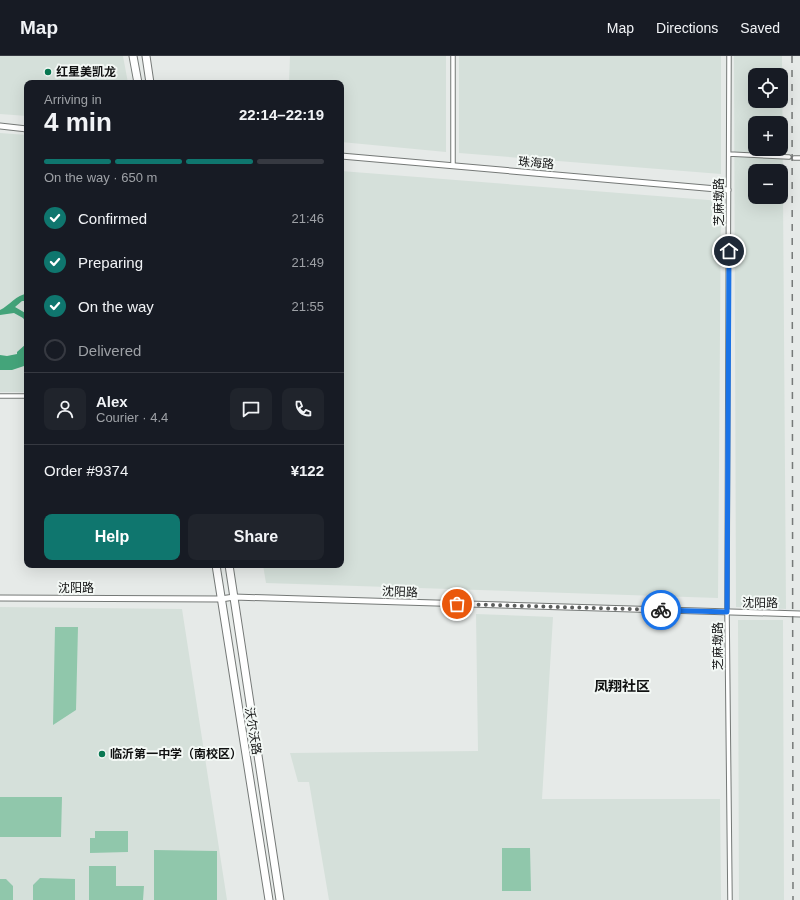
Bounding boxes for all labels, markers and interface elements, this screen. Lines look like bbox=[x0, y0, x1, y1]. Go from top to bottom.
text: Map bbox=[20, 17, 58, 38]
text: Map bbox=[607, 20, 634, 36]
text: Directions bbox=[656, 20, 718, 36]
text: Saved bbox=[740, 20, 780, 36]
place label: 红星美凯龙 bbox=[56, 65, 116, 79]
marker: 红星美凯龙 bbox=[43, 67, 53, 77]
map controls bbox=[748, 68, 788, 204]
button: locate bbox=[748, 68, 788, 108]
text: Arriving in bbox=[44, 92, 102, 107]
text: 22:14–22:19 bbox=[239, 106, 324, 123]
text: 4 min bbox=[44, 107, 112, 137]
button: + bbox=[748, 116, 788, 156]
street label: 珠海路 bbox=[517, 154, 555, 172]
button: − bbox=[748, 164, 788, 204]
text: On the way · 650 m bbox=[44, 170, 157, 185]
street label: 芝麻墩路 bbox=[712, 178, 726, 226]
icon: check bbox=[44, 207, 66, 229]
text: Confirmed bbox=[78, 210, 147, 227]
text: 21:46 bbox=[291, 211, 324, 226]
pin bbox=[712, 234, 746, 268]
icon: home bbox=[718, 240, 740, 262]
icon: check bbox=[44, 251, 66, 273]
text: Preparing bbox=[78, 254, 143, 271]
text: 21:49 bbox=[291, 255, 324, 270]
icon: check bbox=[44, 295, 66, 317]
text: On the way bbox=[78, 298, 154, 315]
text: 21:55 bbox=[291, 299, 324, 314]
text: Delivered bbox=[78, 342, 141, 359]
button: person bbox=[44, 388, 86, 430]
button: chat bbox=[230, 388, 272, 430]
button: phone bbox=[282, 388, 324, 430]
text: Alex bbox=[96, 393, 128, 410]
text: Courier · 4.4 bbox=[96, 410, 168, 425]
text: Order #9374 bbox=[44, 462, 128, 479]
text: ¥122 bbox=[291, 462, 324, 479]
button: Help bbox=[44, 514, 180, 560]
button: Share bbox=[188, 514, 324, 560]
street label: 沈阳路 bbox=[58, 581, 94, 595]
street label: 沈阳路 bbox=[382, 584, 418, 600]
pin bbox=[440, 587, 474, 621]
courier bbox=[641, 590, 681, 630]
icon: bag bbox=[446, 593, 468, 615]
street label: 沈阳路 bbox=[742, 596, 778, 610]
icon: bike bbox=[650, 599, 672, 621]
street label: 芝麻墩路 bbox=[711, 622, 725, 670]
district label: 凤翔社区 bbox=[594, 678, 650, 694]
street label: 沃尔沃路 bbox=[242, 706, 264, 756]
place label: 临沂第一中学（南校区） bbox=[110, 747, 242, 761]
marker: 临沂第一中学（南校区） bbox=[97, 749, 107, 759]

